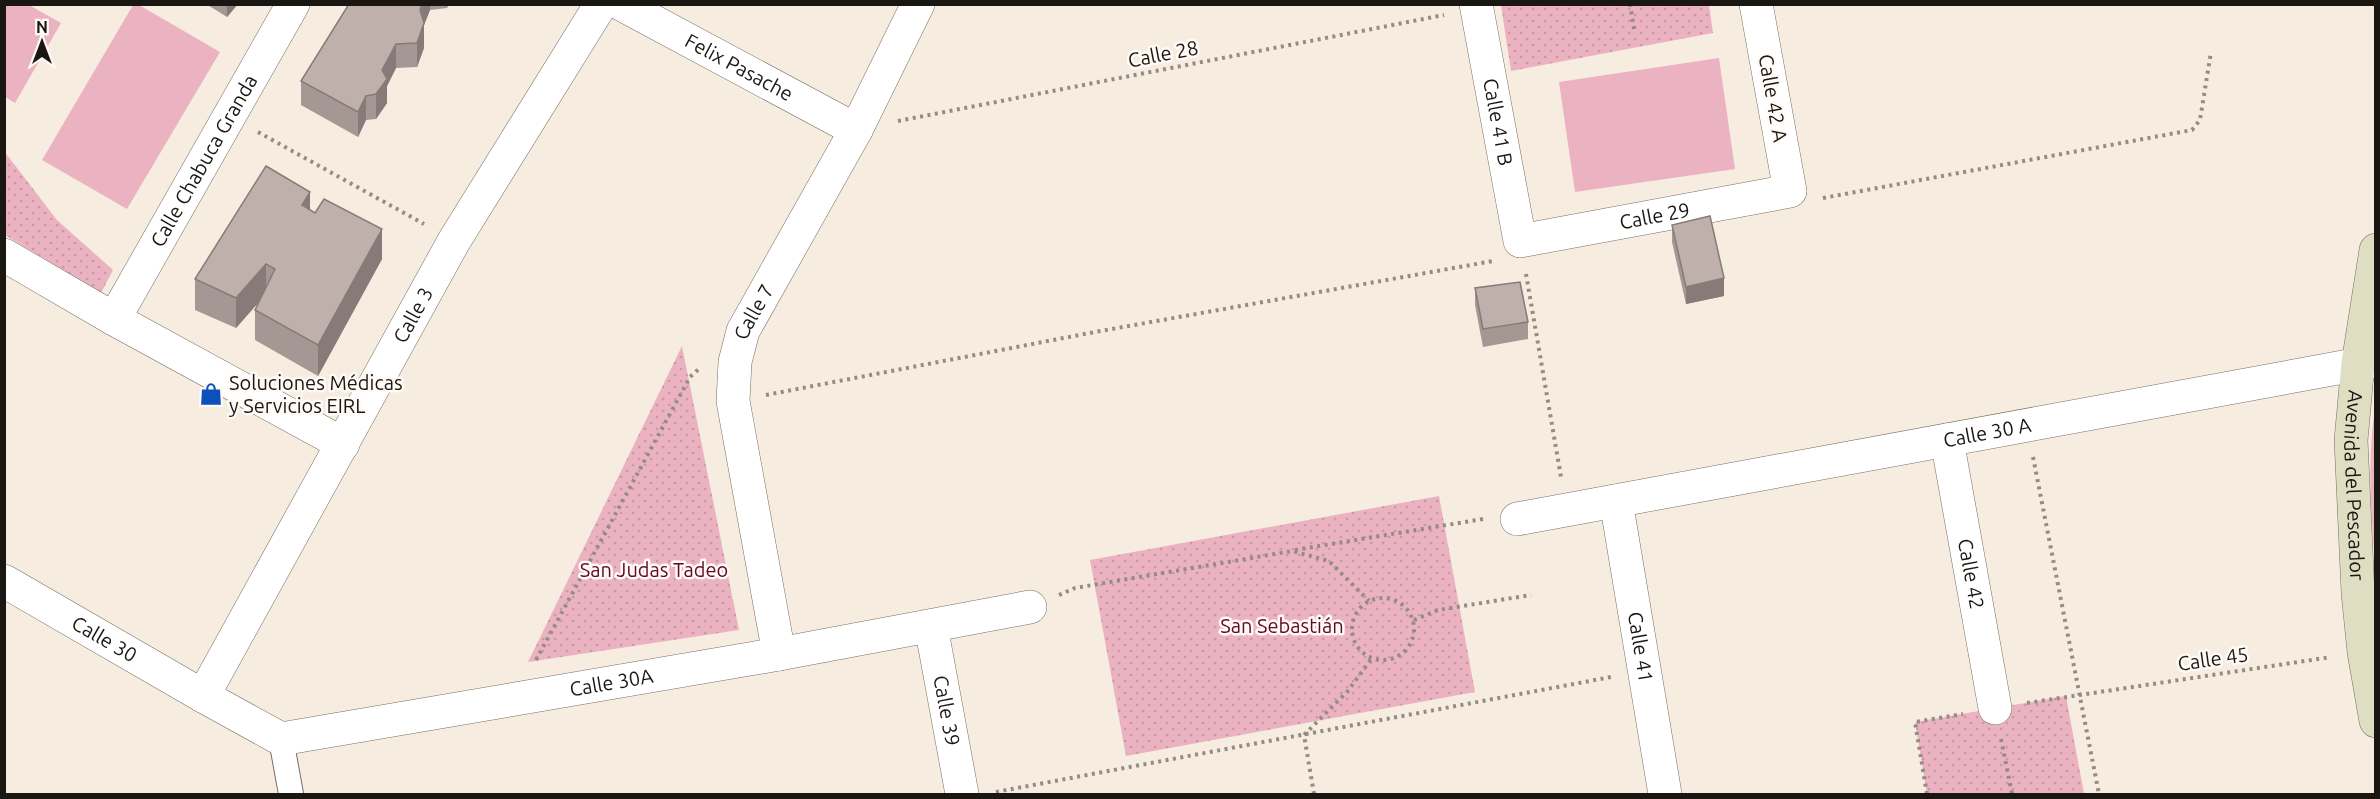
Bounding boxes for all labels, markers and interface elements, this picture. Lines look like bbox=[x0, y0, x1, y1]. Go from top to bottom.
north arrow bbox=[12, 12, 72, 72]
text: N bbox=[36, 18, 48, 36]
street label: Felix Pasache bbox=[681, 29, 797, 105]
street label: Calle 28 bbox=[1126, 35, 1200, 72]
street label: Calle 42 A bbox=[1754, 52, 1793, 144]
street label: Calle Chabuca Granda bbox=[145, 70, 262, 251]
street label: Calle 41 B bbox=[1479, 76, 1518, 168]
street label: Calle 29 bbox=[1617, 198, 1692, 233]
street label: Calle 7 bbox=[729, 280, 778, 342]
street label: Calle 3 bbox=[388, 283, 437, 347]
place label: Soluciones Médicas y Servicios EIRL bbox=[229, 371, 403, 417]
shop icon: Soluciones Médicas y Servicios EIRL bbox=[198, 381, 224, 407]
street label: Avenida del Pescador bbox=[2340, 389, 2369, 581]
street label: Calle 30 A bbox=[1941, 413, 2033, 451]
street label: Calle 42 bbox=[1954, 537, 1989, 611]
park label: San Judas Tadeo bbox=[580, 558, 728, 581]
street label: Calle 41 bbox=[1624, 610, 1658, 684]
street label: Calle 30 bbox=[68, 611, 141, 666]
park label: San Sebastián bbox=[1220, 614, 1344, 637]
street label: Calle 45 bbox=[2176, 642, 2250, 675]
street label: Calle 30A bbox=[568, 664, 655, 701]
street label: Calle 39 bbox=[929, 673, 965, 748]

